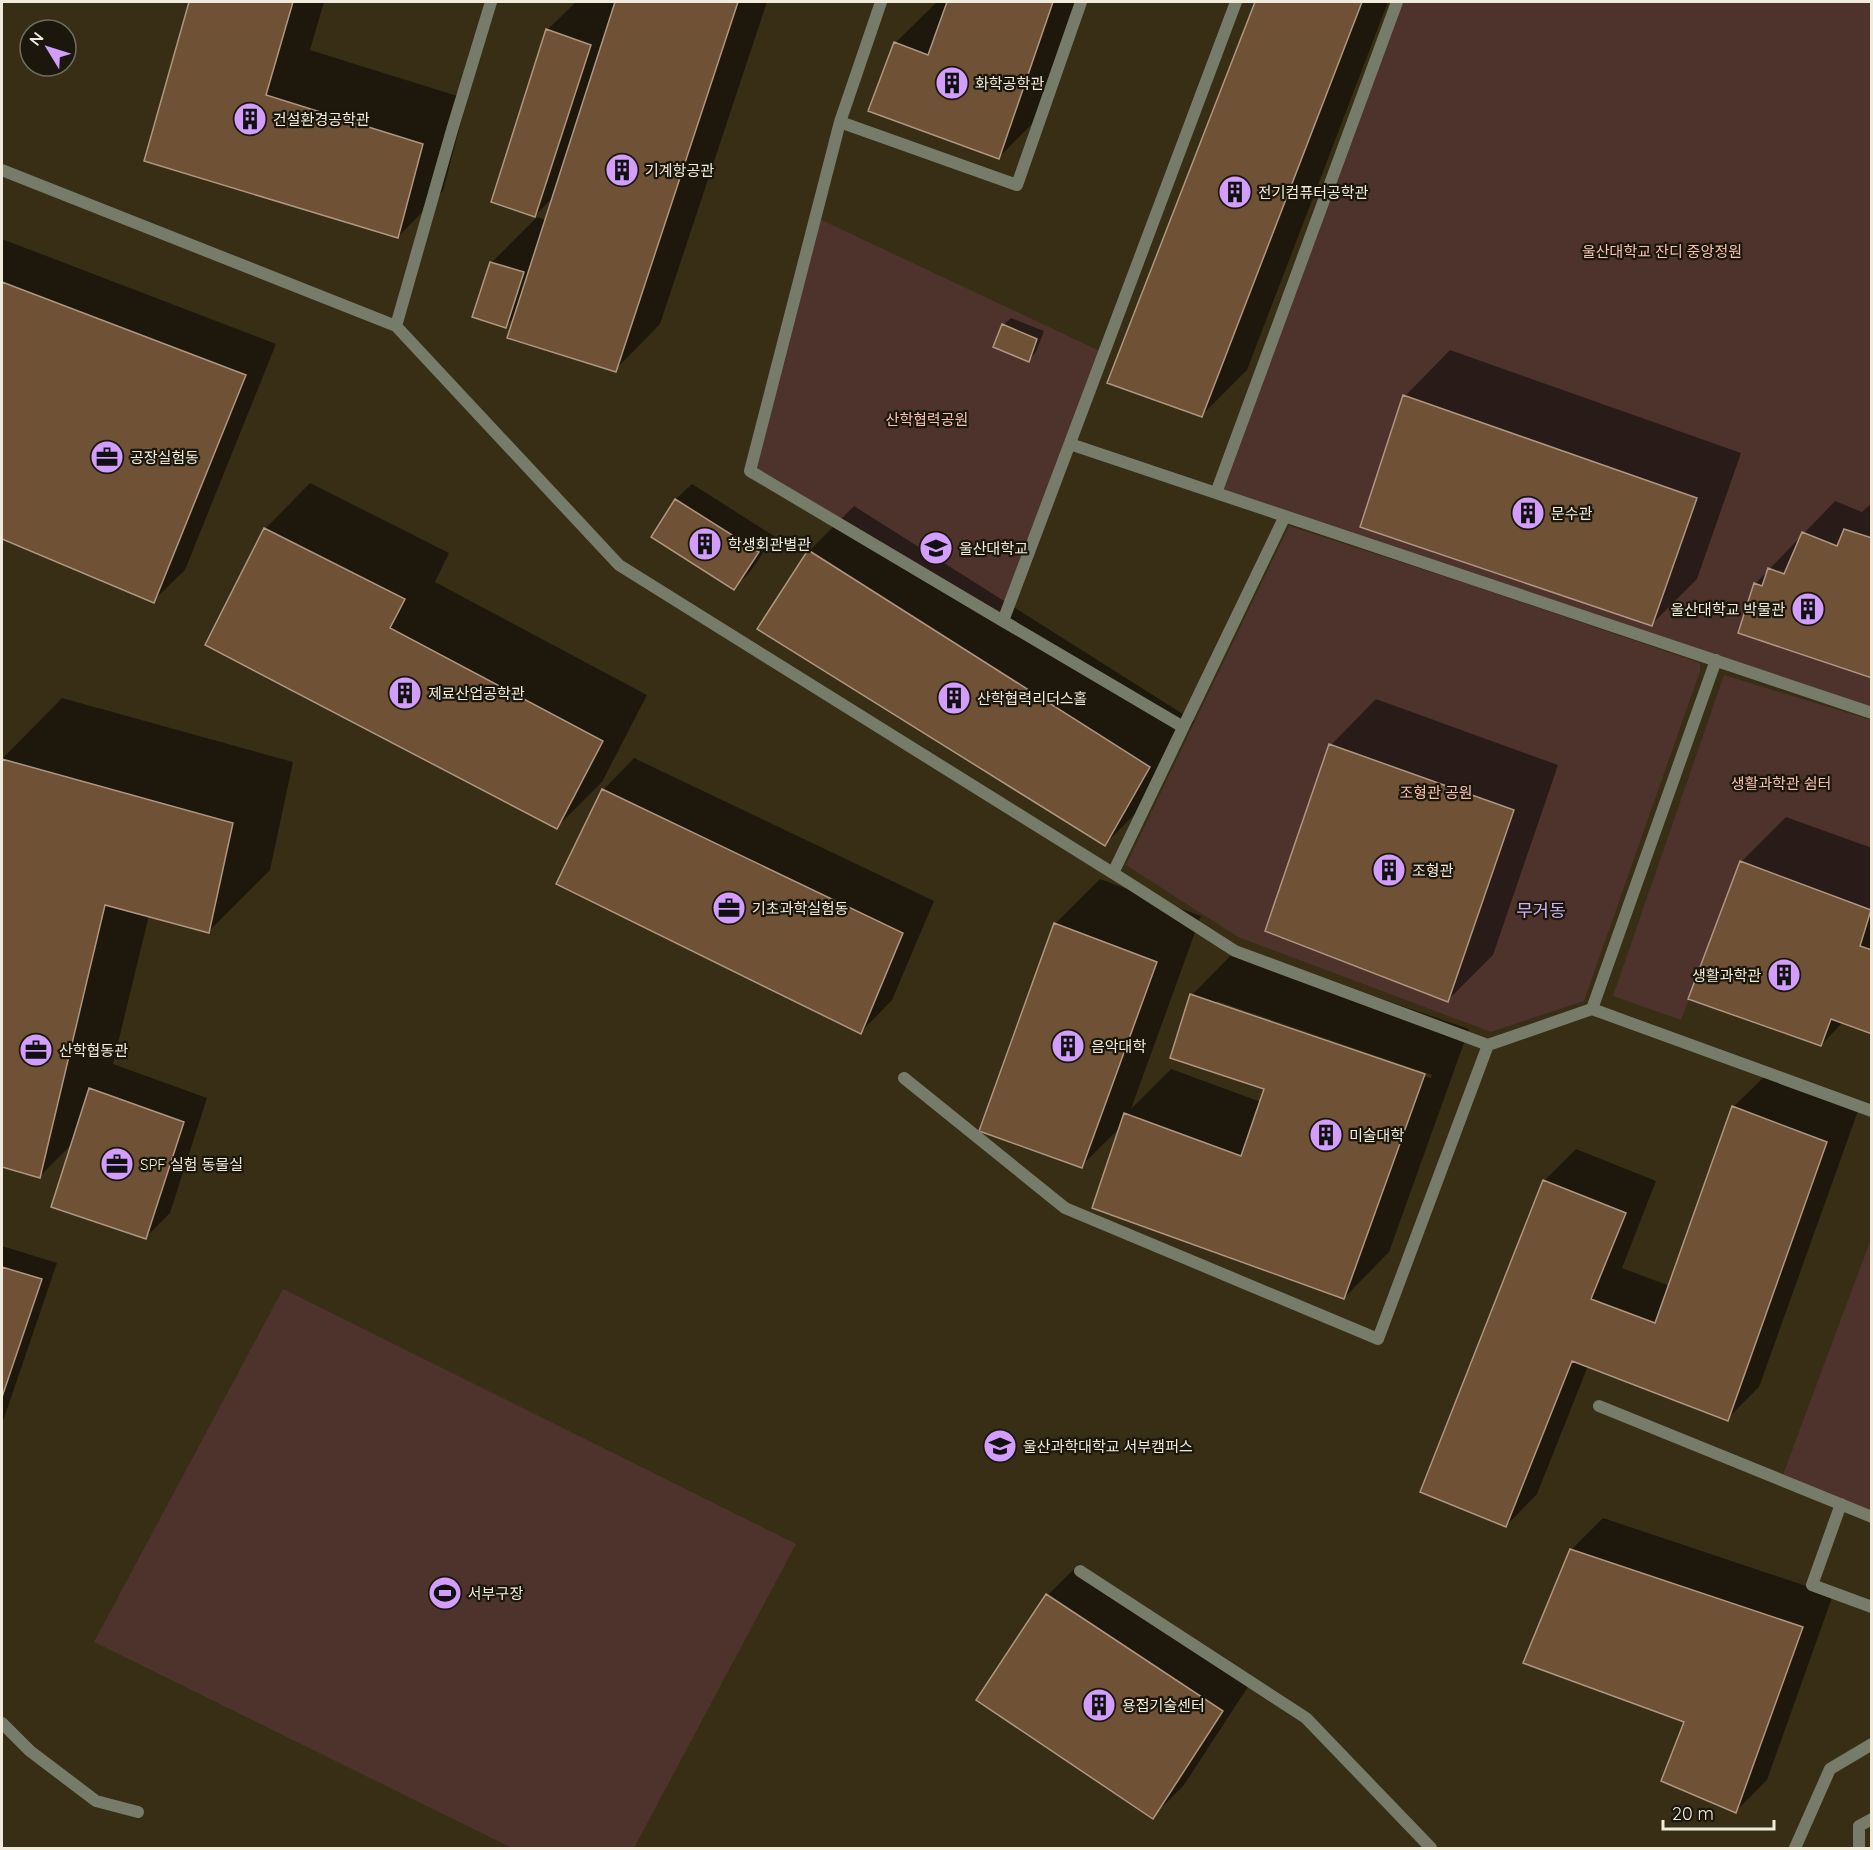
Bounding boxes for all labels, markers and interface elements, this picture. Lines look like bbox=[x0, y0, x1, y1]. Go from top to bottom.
north arrow bbox=[18, 18, 78, 78]
text: N bbox=[25, 28, 48, 50]
building icon: 화학공학관 bbox=[934, 65, 970, 101]
place label: 화학공학관 bbox=[975, 74, 1044, 93]
building icon: 건설환경공학관 bbox=[232, 101, 268, 137]
place label: 건설환경공학관 bbox=[273, 110, 370, 129]
building icon: 기계항공관 bbox=[604, 152, 640, 188]
place label: 기계항공관 bbox=[645, 161, 714, 180]
building icon: 전기컴퓨터공학관 bbox=[1217, 174, 1253, 210]
place label: 전기컴퓨터공학관 bbox=[1258, 183, 1369, 202]
park label: 울산대학교 잔디 중앙정원 bbox=[1582, 242, 1742, 261]
park label: 산학협력공원 bbox=[886, 410, 968, 429]
office icon: 공장실험동 bbox=[89, 439, 125, 475]
place label: 공장실험동 bbox=[130, 448, 199, 467]
building icon: 문수관 bbox=[1510, 495, 1546, 531]
place label: 문수관 bbox=[1551, 504, 1593, 523]
building icon: 학생회관별관 bbox=[687, 526, 723, 562]
school or university icon: 울산대학교 bbox=[918, 530, 954, 566]
place label: 학생회관별관 bbox=[728, 535, 811, 554]
place label: 울산대학교 bbox=[959, 539, 1028, 558]
building icon: 울산대학교 박물관 bbox=[1790, 591, 1826, 627]
place label: 울산대학교 박물관 bbox=[1671, 600, 1785, 619]
building icon: 제료산업공학관 bbox=[387, 675, 423, 711]
building icon: 산학협력리더스홀 bbox=[936, 680, 972, 716]
place label: 제료산업공학관 bbox=[428, 684, 525, 703]
place label: 산학협력리더스홀 bbox=[977, 689, 1087, 708]
park label: 생활과학관 쉼터 bbox=[1731, 774, 1831, 793]
park label: 조형관 공원 bbox=[1399, 783, 1473, 802]
building icon: 조형관 bbox=[1371, 852, 1407, 888]
place label: 조형관 bbox=[1412, 861, 1454, 880]
office icon: 기초과학실험동 bbox=[711, 890, 747, 926]
place label: 기초과학실험동 bbox=[752, 899, 849, 918]
district label: 무거동 bbox=[1516, 899, 1566, 922]
building icon: 생활과학관 bbox=[1766, 957, 1802, 993]
place label: 생활과학관 bbox=[1692, 966, 1761, 985]
building icon: 음악대학 bbox=[1050, 1028, 1086, 1064]
office icon: 산학협동관 bbox=[18, 1032, 54, 1068]
place label: 음악대학 bbox=[1091, 1037, 1146, 1056]
place label: 산학협동관 bbox=[59, 1041, 128, 1060]
building icon: 미술대학 bbox=[1308, 1117, 1344, 1153]
place label: 미술대학 bbox=[1349, 1126, 1404, 1145]
office icon: SPF 실험 동물실 bbox=[99, 1146, 135, 1182]
place label: SPF 실험 동물실 bbox=[140, 1155, 243, 1174]
school or university icon: 울산과학대학교 서부캠퍼스 bbox=[982, 1428, 1018, 1464]
place label: 울산과학대학교 서부캠퍼스 bbox=[1023, 1437, 1193, 1456]
sports icon: 서부구장 bbox=[427, 1575, 463, 1611]
place label: 서부구장 bbox=[468, 1584, 523, 1603]
building icon: 용접기술센터 bbox=[1081, 1687, 1117, 1723]
place label: 용접기술센터 bbox=[1122, 1696, 1205, 1715]
scale bar bbox=[1663, 1793, 1774, 1831]
text: 20 m bbox=[1672, 1802, 1714, 1825]

